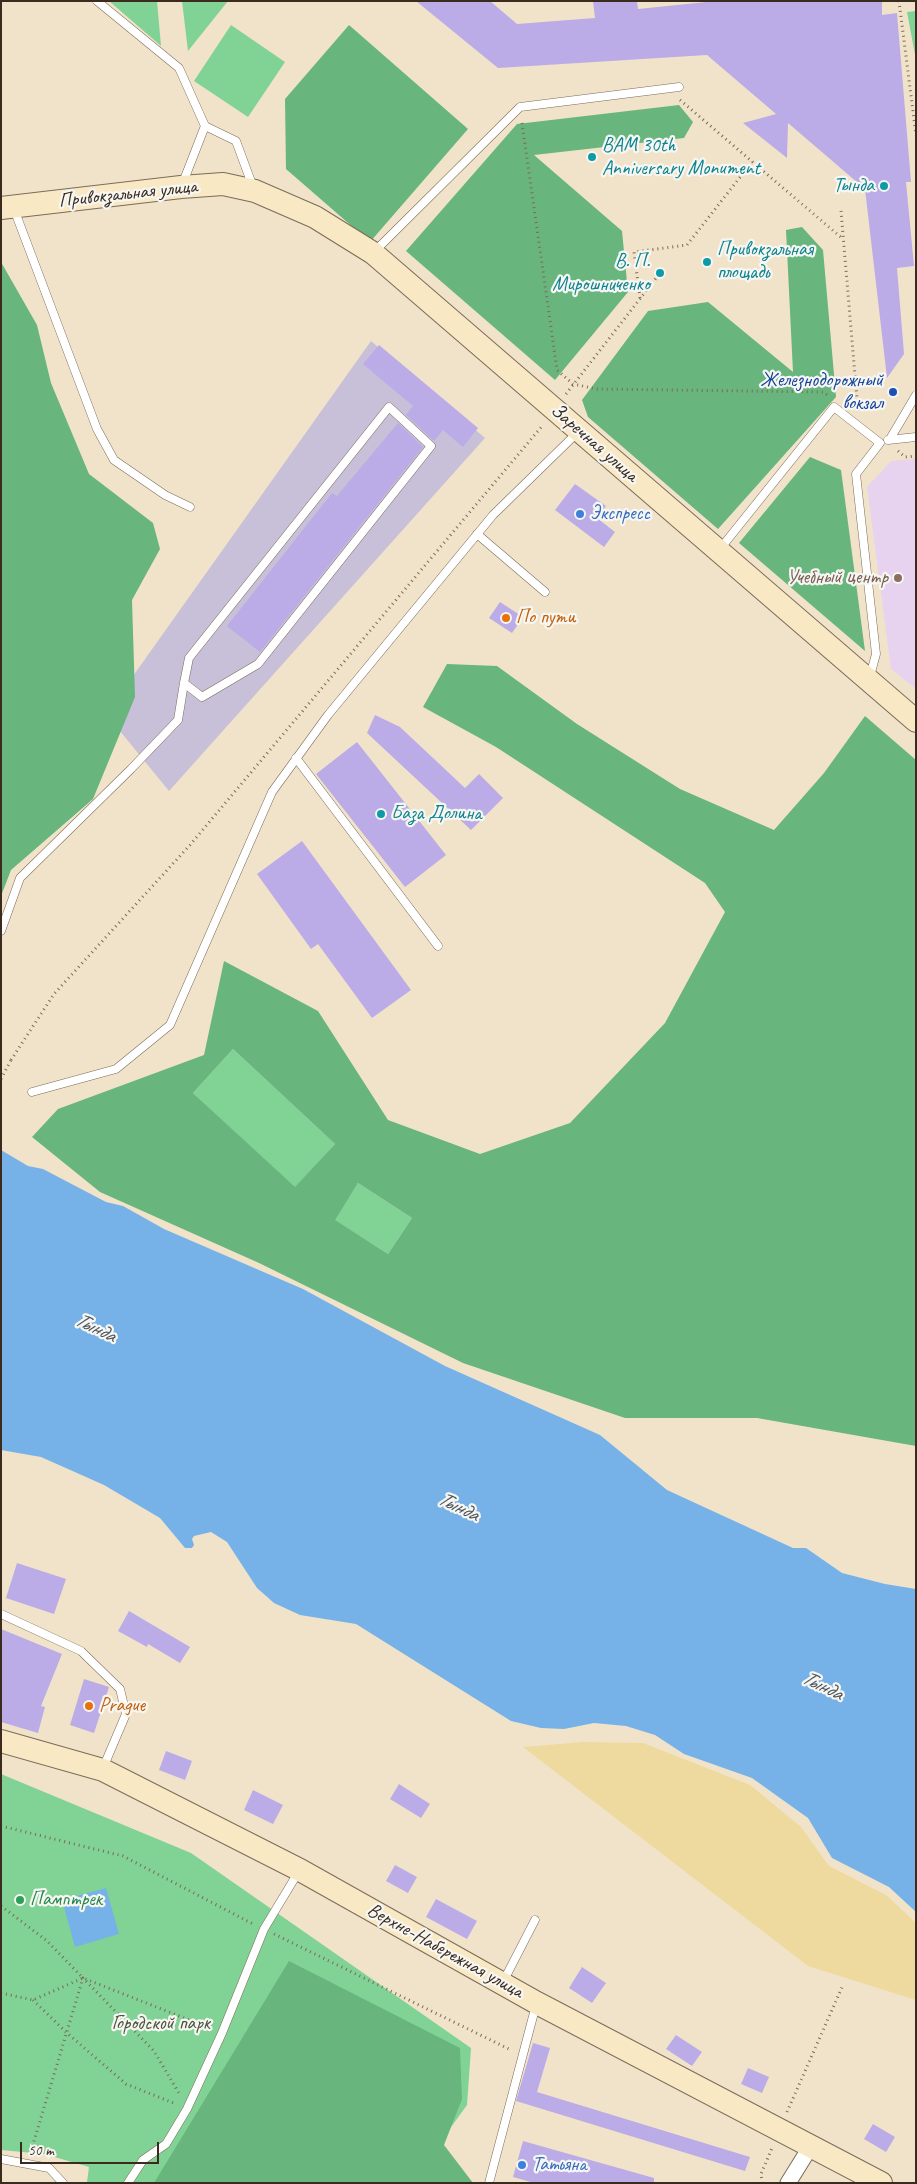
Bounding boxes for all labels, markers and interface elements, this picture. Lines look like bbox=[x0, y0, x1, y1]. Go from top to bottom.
place label: BAM 30th Anniversary Monument bbox=[602, 134, 760, 181]
marker: BAM 30th Anniversary Monument bbox=[586, 151, 598, 163]
place label: Тында bbox=[833, 174, 874, 198]
street label: Привокзальная улица bbox=[58, 175, 198, 213]
marker: Тында bbox=[878, 180, 890, 192]
place label: Привокзальная площадь bbox=[717, 238, 813, 285]
place label: В. П. Мирошниченко bbox=[552, 250, 650, 297]
marker: Привокзальная площадь bbox=[701, 256, 713, 268]
marker: В. П. Мирошниченко bbox=[654, 267, 666, 279]
place label: Железнодорожный вокзал bbox=[760, 369, 883, 416]
marker: Железнодорожный вокзал bbox=[887, 386, 899, 398]
street label: Заречная улица bbox=[545, 399, 643, 487]
place label: Экспресс bbox=[590, 502, 650, 526]
marker: Экспресс bbox=[574, 508, 586, 520]
place label: Учебный центр bbox=[787, 566, 888, 590]
marker: Учебный центр bbox=[892, 572, 904, 584]
place label: По пути bbox=[516, 606, 575, 630]
marker: По пути bbox=[500, 612, 512, 624]
place label: База Долина bbox=[391, 802, 482, 826]
marker: База Долина bbox=[375, 808, 387, 820]
water label: Тында bbox=[70, 1307, 120, 1349]
water label: Тында bbox=[433, 1486, 483, 1528]
water label: Тында bbox=[797, 1665, 847, 1707]
place label: Prague bbox=[99, 1694, 145, 1718]
marker: Prague bbox=[83, 1700, 95, 1712]
place label: Памптрек bbox=[30, 1888, 102, 1912]
marker: Памптрек bbox=[14, 1894, 26, 1906]
street label: Верхне-Набережная улица bbox=[363, 1898, 527, 2004]
park label: Городской парк bbox=[112, 2012, 210, 2036]
scale bar bbox=[22, 2132, 161, 2164]
text: 50 m bbox=[28, 2141, 54, 2160]
place label: Татьяна bbox=[532, 2153, 586, 2177]
marker: Татьяна bbox=[516, 2159, 528, 2171]

